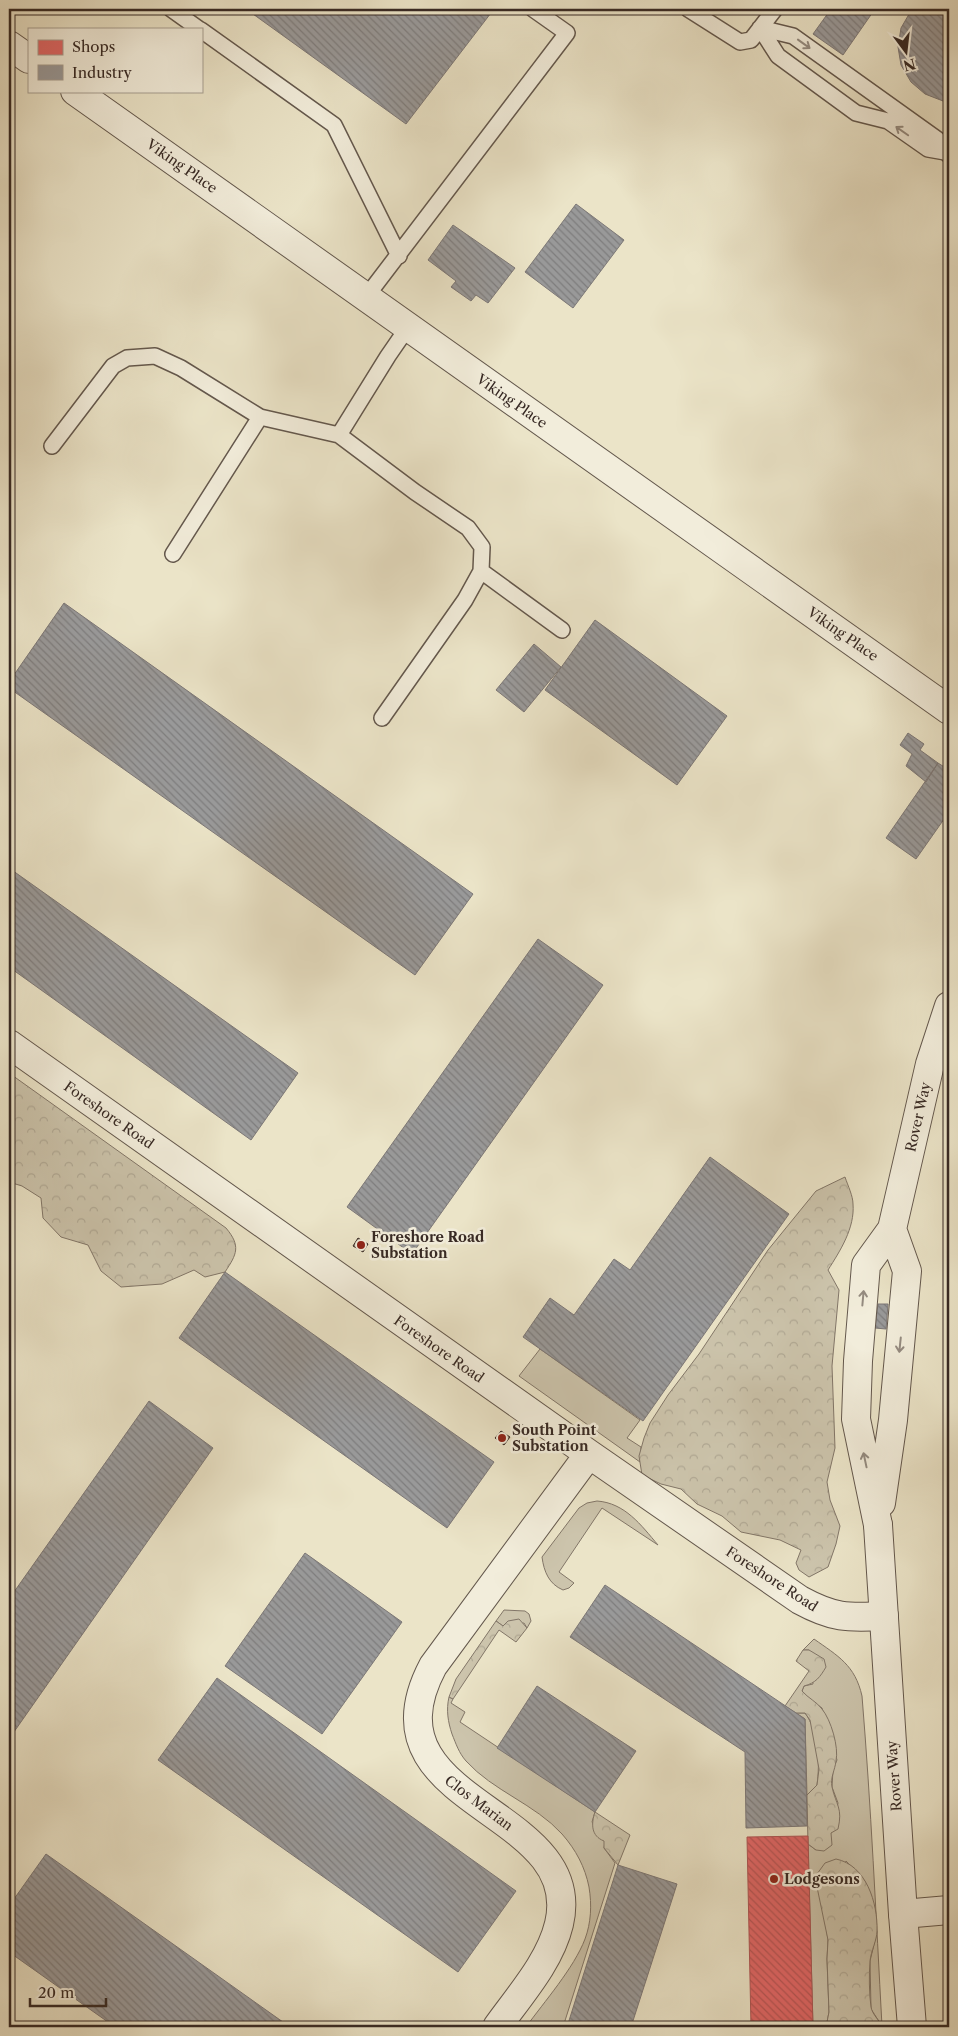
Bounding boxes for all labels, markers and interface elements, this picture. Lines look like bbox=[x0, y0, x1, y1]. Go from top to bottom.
legend bbox=[28, 28, 202, 92]
north arrow bbox=[880, 28, 930, 78]
text: Shops bbox=[72, 37, 115, 56]
one-way arrow bbox=[797, 39, 811, 49]
text: N bbox=[901, 54, 918, 75]
text: Industry bbox=[72, 63, 132, 82]
one-way arrow bbox=[895, 126, 909, 136]
street label: Viking Place bbox=[142, 134, 221, 197]
street label: Viking Place bbox=[472, 369, 551, 432]
street label: Viking Place bbox=[803, 602, 882, 665]
street label: Foreshore Road bbox=[60, 1077, 158, 1153]
street label: Rover Way bbox=[901, 1080, 935, 1154]
place label: Foreshore Road Substation bbox=[371, 1228, 485, 1262]
marker: Foreshore Road Substation bbox=[355, 1239, 367, 1251]
one-way arrow bbox=[858, 1291, 868, 1307]
street label: Foreshore Road bbox=[390, 1311, 488, 1387]
one-way arrow bbox=[895, 1337, 905, 1353]
place label: South Point Substation bbox=[512, 1421, 597, 1455]
marker: South Point Substation bbox=[496, 1432, 508, 1444]
one-way arrow bbox=[859, 1452, 869, 1468]
street label: Foreshore Road bbox=[723, 1543, 822, 1616]
street label: Rover Way bbox=[883, 1740, 905, 1812]
street label: Clos Marian bbox=[441, 1771, 517, 1835]
place label: Lodgesons bbox=[784, 1870, 860, 1888]
marker: Lodgesons bbox=[768, 1873, 780, 1885]
scale bar bbox=[30, 1976, 106, 2008]
text: 20 m bbox=[38, 1983, 74, 2002]

